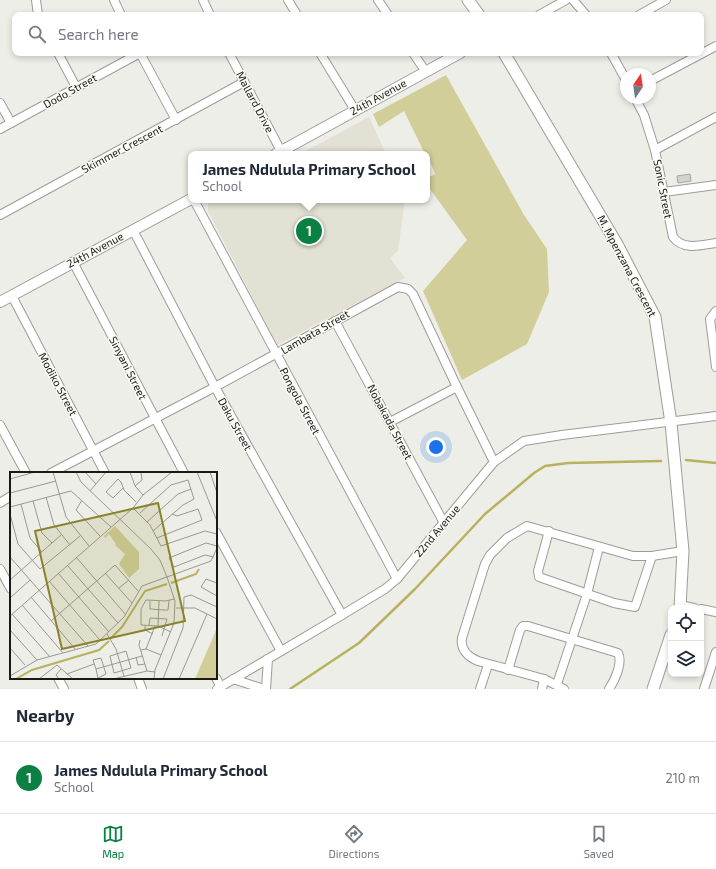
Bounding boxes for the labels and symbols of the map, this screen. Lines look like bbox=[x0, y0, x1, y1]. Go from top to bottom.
north arrow bbox=[620, 68, 656, 104]
street label: Mallard Drive bbox=[234, 69, 277, 135]
street label: Dodo Street bbox=[41, 71, 99, 111]
street label: 24th Avenue bbox=[347, 76, 408, 117]
street label: Skimmer Crescent bbox=[79, 122, 165, 175]
street label: Sonic Street bbox=[651, 158, 676, 220]
street label: M. Mpenzana Crescent bbox=[595, 213, 660, 319]
pin: 1 bbox=[296, 216, 322, 246]
street label: 24th Avenue bbox=[64, 229, 126, 270]
street label: Lambata Street bbox=[278, 307, 351, 356]
street label: Sinyani Street bbox=[107, 334, 150, 402]
street label: Modiko Street bbox=[36, 350, 81, 418]
street label: Pongola Street bbox=[277, 365, 323, 436]
street label: Nobakada Street bbox=[365, 382, 416, 462]
street label: Daku Street bbox=[216, 395, 255, 452]
your location bbox=[426, 437, 446, 457]
inset map bbox=[10, 472, 217, 679]
street label: 22nd Avenue bbox=[411, 502, 462, 559]

